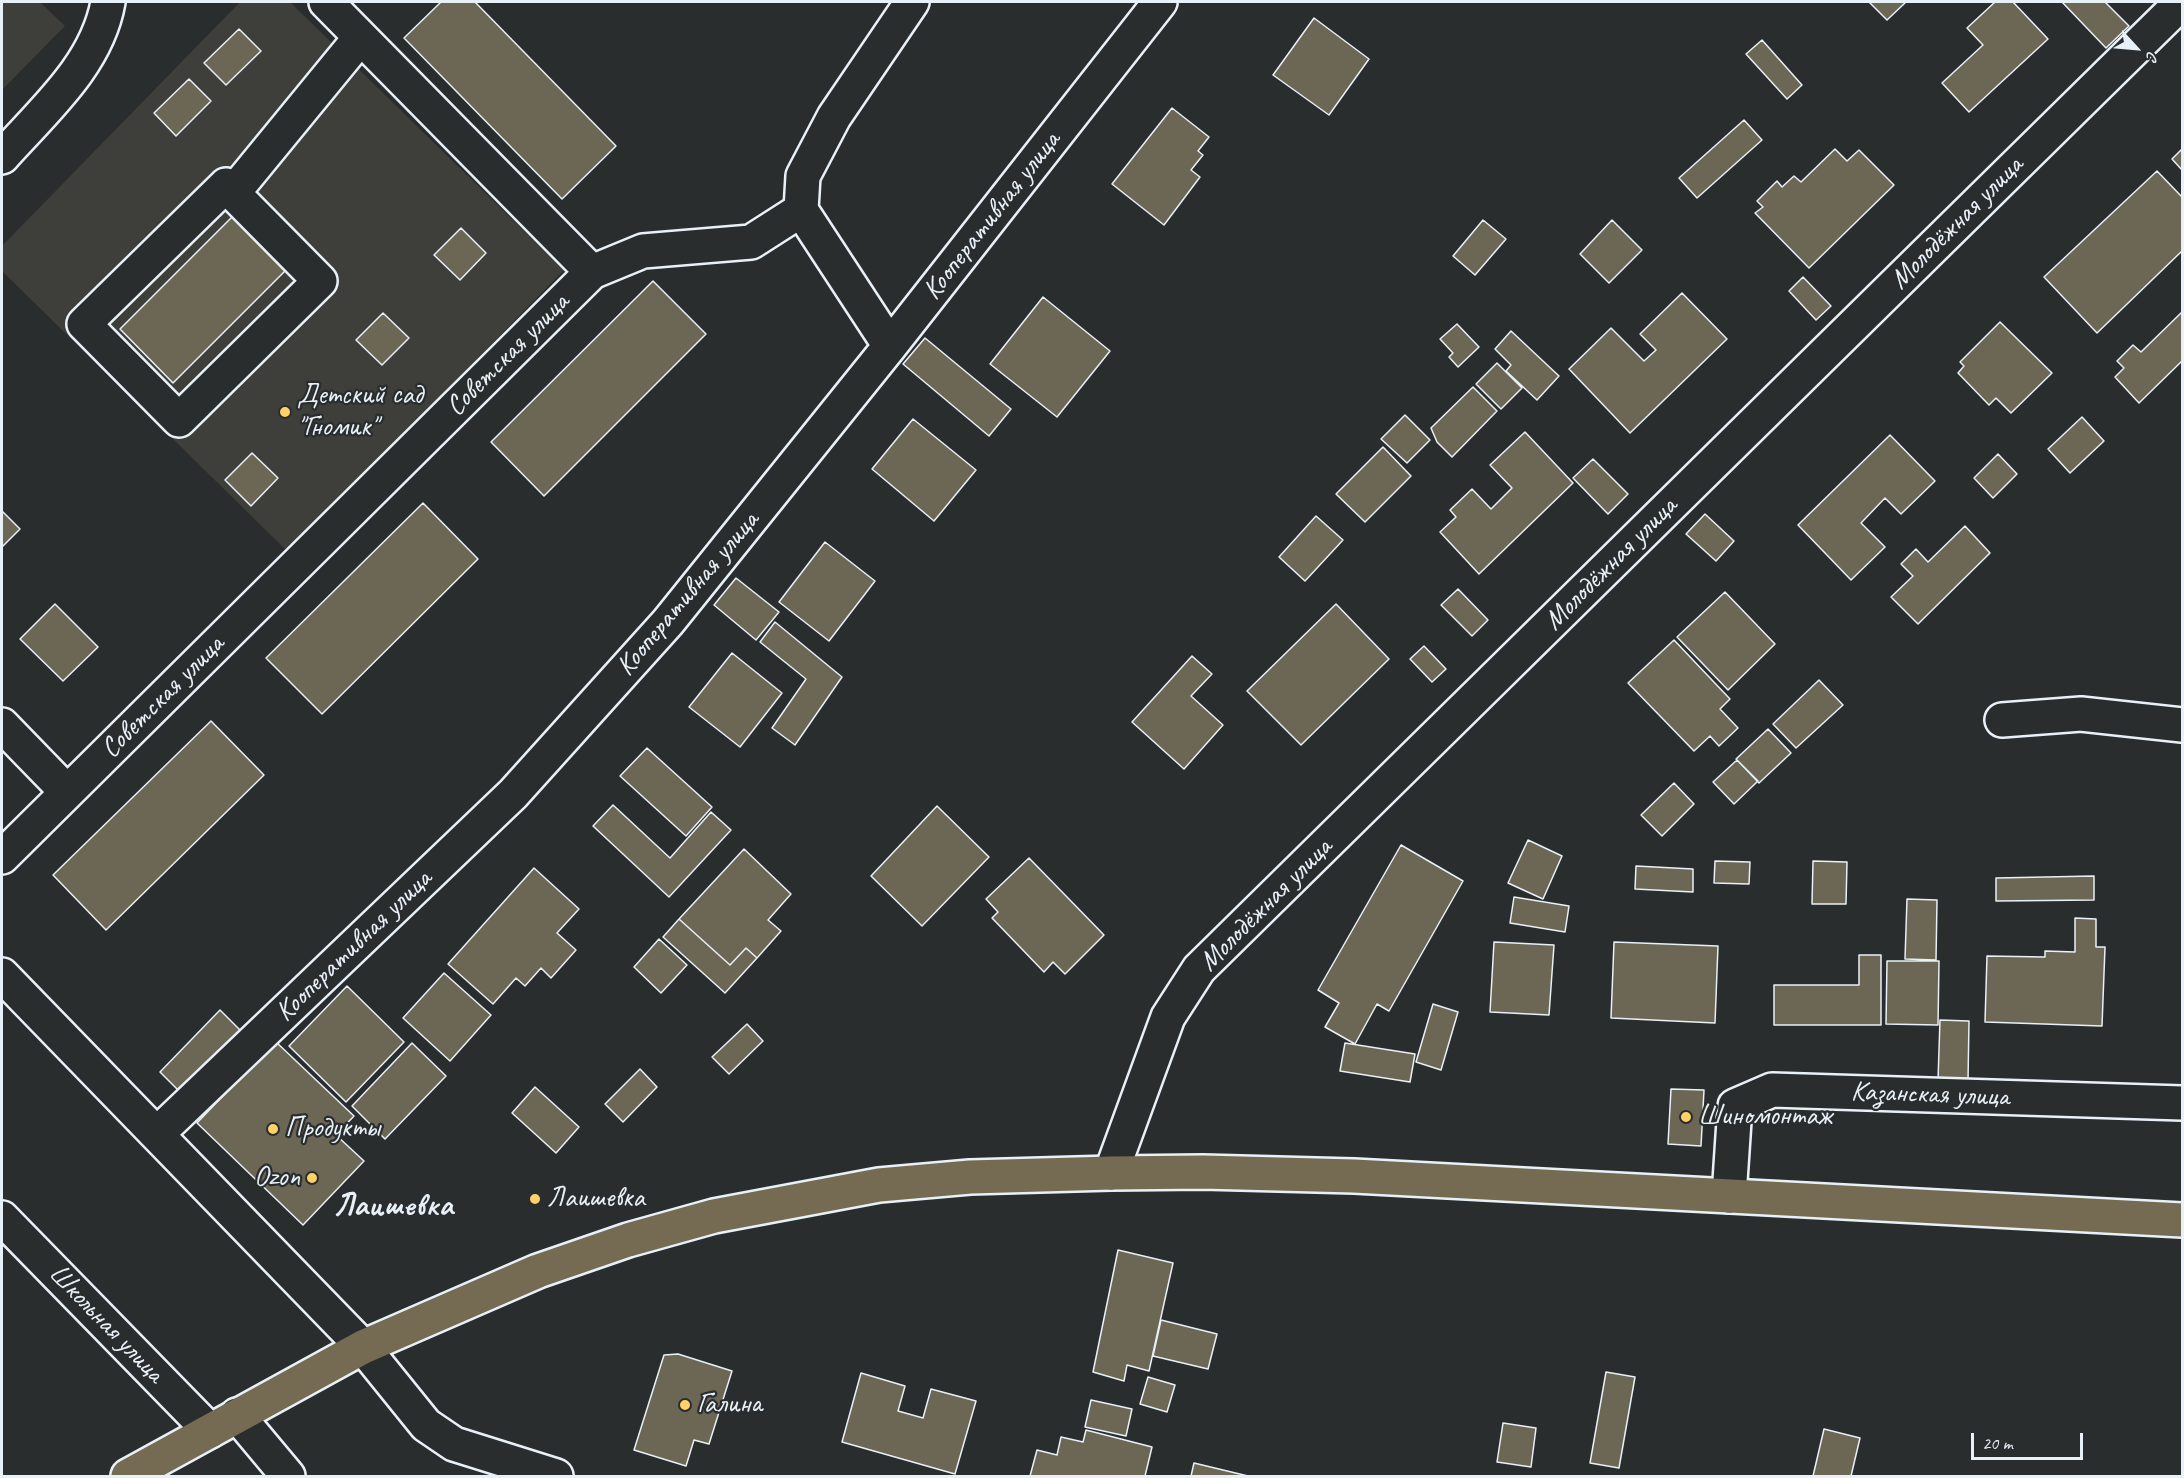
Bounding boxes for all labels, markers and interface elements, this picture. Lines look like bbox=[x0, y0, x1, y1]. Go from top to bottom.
north arrow bbox=[2106, 18, 2166, 78]
text: С bbox=[2141, 48, 2163, 64]
street label: Кооперативная улица bbox=[916, 125, 1068, 307]
street label: Молодёжная улица bbox=[1883, 149, 2031, 297]
street label: Советская улица bbox=[439, 286, 577, 424]
place label: Детский сад "Гномик" bbox=[297, 379, 423, 445]
marker: Детский сад "Гномик" bbox=[278, 405, 292, 419]
street label: Молодёжная улица bbox=[1537, 490, 1685, 638]
street label: Кооперативная улица bbox=[609, 505, 767, 683]
street label: Советская улица bbox=[94, 628, 232, 766]
street label: Молодёжная улица bbox=[1192, 831, 1340, 979]
street label: Кооперативная улица bbox=[269, 863, 439, 1029]
street label: Казанская улица bbox=[1850, 1075, 2010, 1115]
place label: Шиномонтаж bbox=[1698, 1100, 1832, 1134]
marker: Шиномонтаж bbox=[1679, 1110, 1693, 1124]
place label: Продукты bbox=[285, 1112, 380, 1146]
marker: Продукты bbox=[266, 1122, 280, 1136]
place label: Ozon bbox=[254, 1161, 300, 1195]
marker: Ozon bbox=[305, 1171, 319, 1185]
place label: Лаишевка bbox=[547, 1182, 645, 1216]
district label: Лаишевка bbox=[333, 1188, 453, 1226]
marker: Лаишевка bbox=[528, 1192, 542, 1206]
street label: Школьная улица bbox=[41, 1258, 171, 1390]
place label: Галина bbox=[697, 1388, 762, 1422]
marker: Галина bbox=[678, 1398, 692, 1412]
scale bar bbox=[1974, 1421, 2086, 1459]
text: 20 m bbox=[1982, 1432, 2013, 1454]

